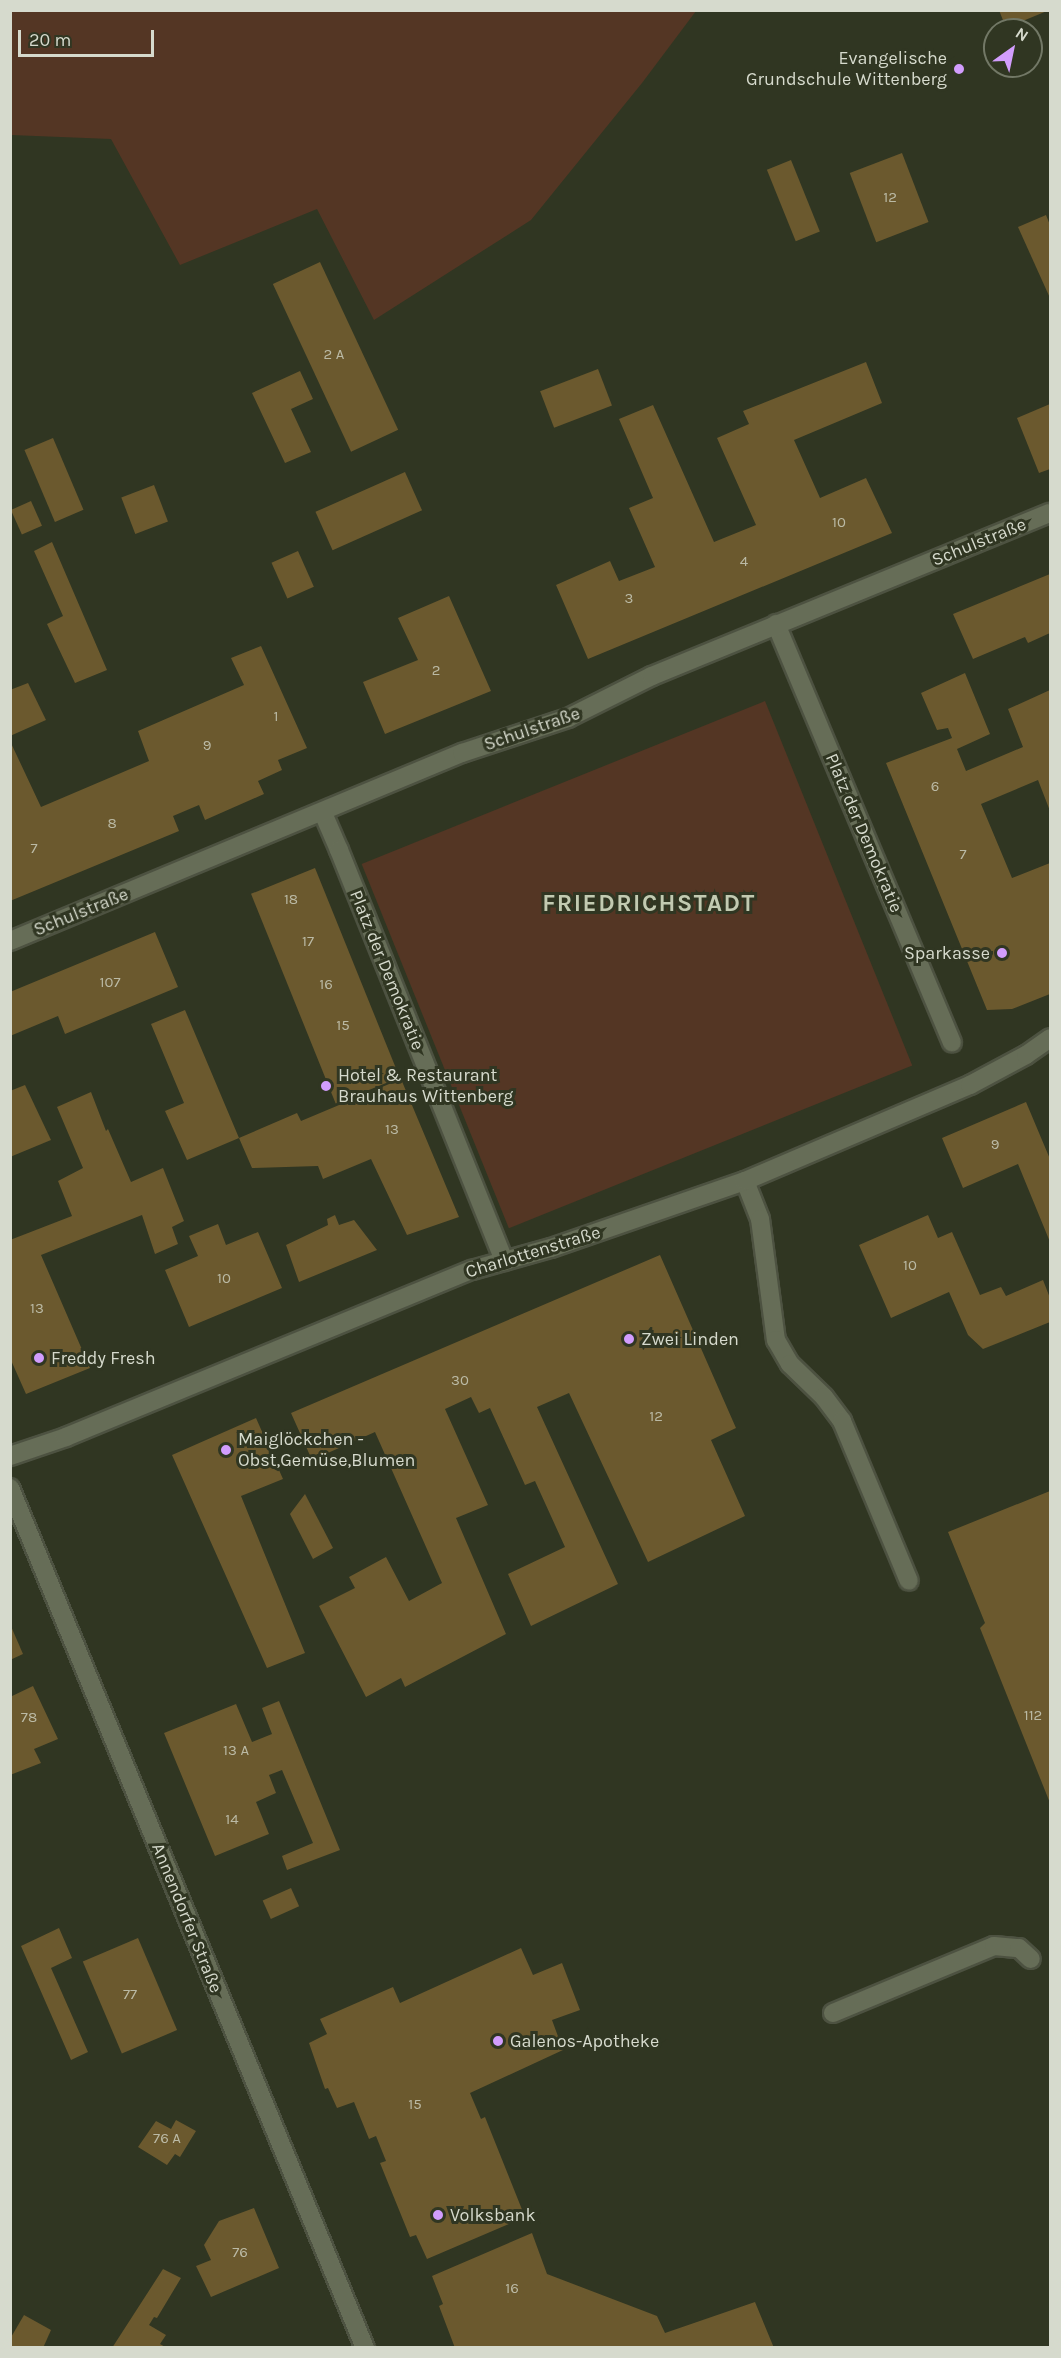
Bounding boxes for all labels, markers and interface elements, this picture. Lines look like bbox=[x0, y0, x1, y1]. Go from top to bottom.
scale bar bbox=[21, 18, 158, 56]
north arrow bbox=[983, 18, 1043, 78]
text: N bbox=[1012, 23, 1032, 45]
text: 20 m bbox=[29, 29, 71, 51]
place label: Evangelische Grundschule Wittenberg bbox=[746, 48, 947, 90]
marker: Evangelische Grundschule Wittenberg bbox=[952, 62, 966, 76]
house number: 12 bbox=[883, 189, 897, 207]
house number: 2 A bbox=[324, 346, 344, 364]
street label: Schulstraße bbox=[929, 513, 1029, 571]
house number: 10 bbox=[832, 514, 846, 532]
house number: 4 bbox=[740, 553, 748, 571]
house number: 3 bbox=[625, 590, 633, 608]
house number: 2 bbox=[432, 662, 440, 680]
street label: Schulstraße bbox=[481, 703, 583, 755]
house number: 1 bbox=[274, 708, 278, 726]
house number: 9 bbox=[203, 737, 211, 755]
street label: Platz der Demokratie bbox=[821, 750, 907, 916]
house number: 6 bbox=[931, 778, 939, 796]
house number: 8 bbox=[107, 815, 117, 833]
house number: 7 bbox=[30, 840, 38, 858]
house number: 7 bbox=[959, 846, 967, 864]
street label: Schulstraße bbox=[31, 883, 131, 941]
street label: Platz der Demokratie bbox=[345, 887, 429, 1053]
district label: FRIEDRICHSTADT bbox=[542, 890, 756, 918]
house number: 18 bbox=[284, 891, 298, 909]
house number: 17 bbox=[302, 933, 314, 951]
place label: Sparkasse bbox=[904, 942, 990, 964]
marker: Sparkasse bbox=[995, 946, 1009, 960]
house number: 107 bbox=[100, 974, 120, 992]
house number: 16 bbox=[319, 976, 333, 994]
house number: 15 bbox=[336, 1017, 350, 1035]
place label: Hotel & Restaurant Brauhaus Wittenberg bbox=[338, 1065, 513, 1108]
marker: Hotel & Restaurant Brauhaus Wittenberg bbox=[319, 1079, 333, 1093]
house number: 13 bbox=[385, 1121, 399, 1139]
house number: 9 bbox=[991, 1136, 999, 1154]
street label: Charlottenstraße bbox=[463, 1221, 603, 1283]
house number: 10 bbox=[903, 1257, 917, 1275]
house number: 10 bbox=[217, 1270, 231, 1288]
house number: 13 bbox=[30, 1300, 44, 1318]
place label: Zwei Linden bbox=[641, 1328, 739, 1350]
marker: Zwei Linden bbox=[622, 1332, 636, 1346]
place label: Freddy Fresh bbox=[51, 1347, 156, 1369]
marker: Freddy Fresh bbox=[32, 1351, 46, 1365]
house number: 30 bbox=[451, 1372, 469, 1390]
house number: 12 bbox=[649, 1408, 663, 1426]
place label: Maiglöckchen - Obst,Gemüse,Blumen bbox=[238, 1429, 415, 1472]
marker: Maiglöckchen - Obst,Gemüse,Blumen bbox=[219, 1443, 233, 1457]
house number: 112 bbox=[1024, 1707, 1042, 1725]
house number: 78 bbox=[21, 1709, 37, 1727]
house number: 13 A bbox=[223, 1742, 249, 1760]
house number: 14 bbox=[225, 1811, 239, 1829]
street label: Annendorfer Straße bbox=[147, 1840, 227, 1996]
house number: 77 bbox=[123, 1986, 137, 2004]
place label: Galenos-Apotheke bbox=[510, 2030, 659, 2052]
marker: Galenos-Apotheke bbox=[491, 2034, 505, 2048]
house number: 15 bbox=[408, 2096, 422, 2114]
house number: 76 A bbox=[153, 2130, 181, 2148]
place label: Volksbank bbox=[450, 2204, 536, 2226]
marker: Volksbank bbox=[431, 2208, 445, 2222]
house number: 76 bbox=[232, 2244, 248, 2262]
house number: 16 bbox=[505, 2280, 519, 2298]

